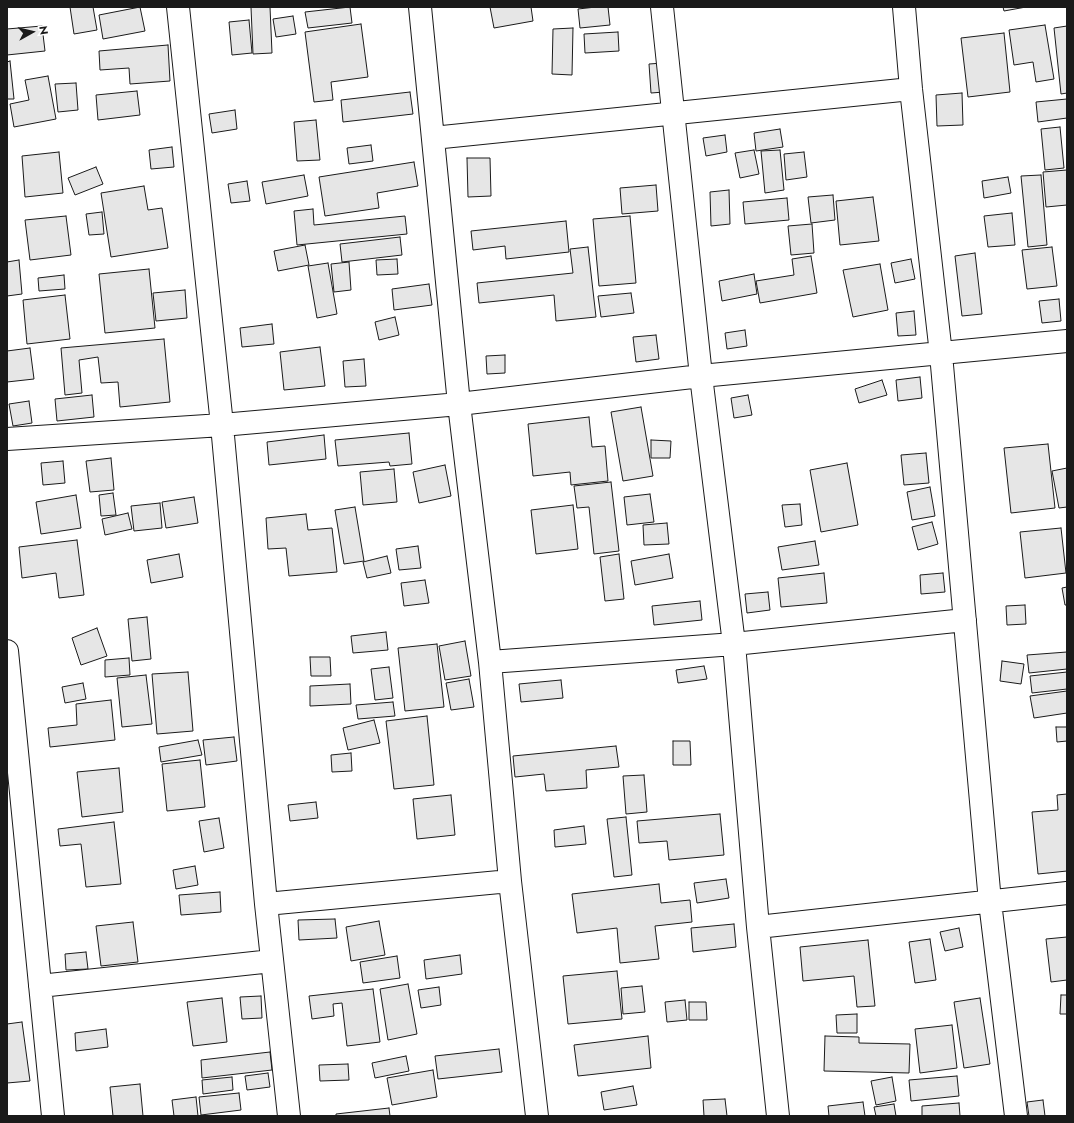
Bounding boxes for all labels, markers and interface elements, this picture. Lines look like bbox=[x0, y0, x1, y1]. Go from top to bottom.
north arrow bbox=[12, 12, 52, 52]
text: N bbox=[35, 25, 52, 36]

